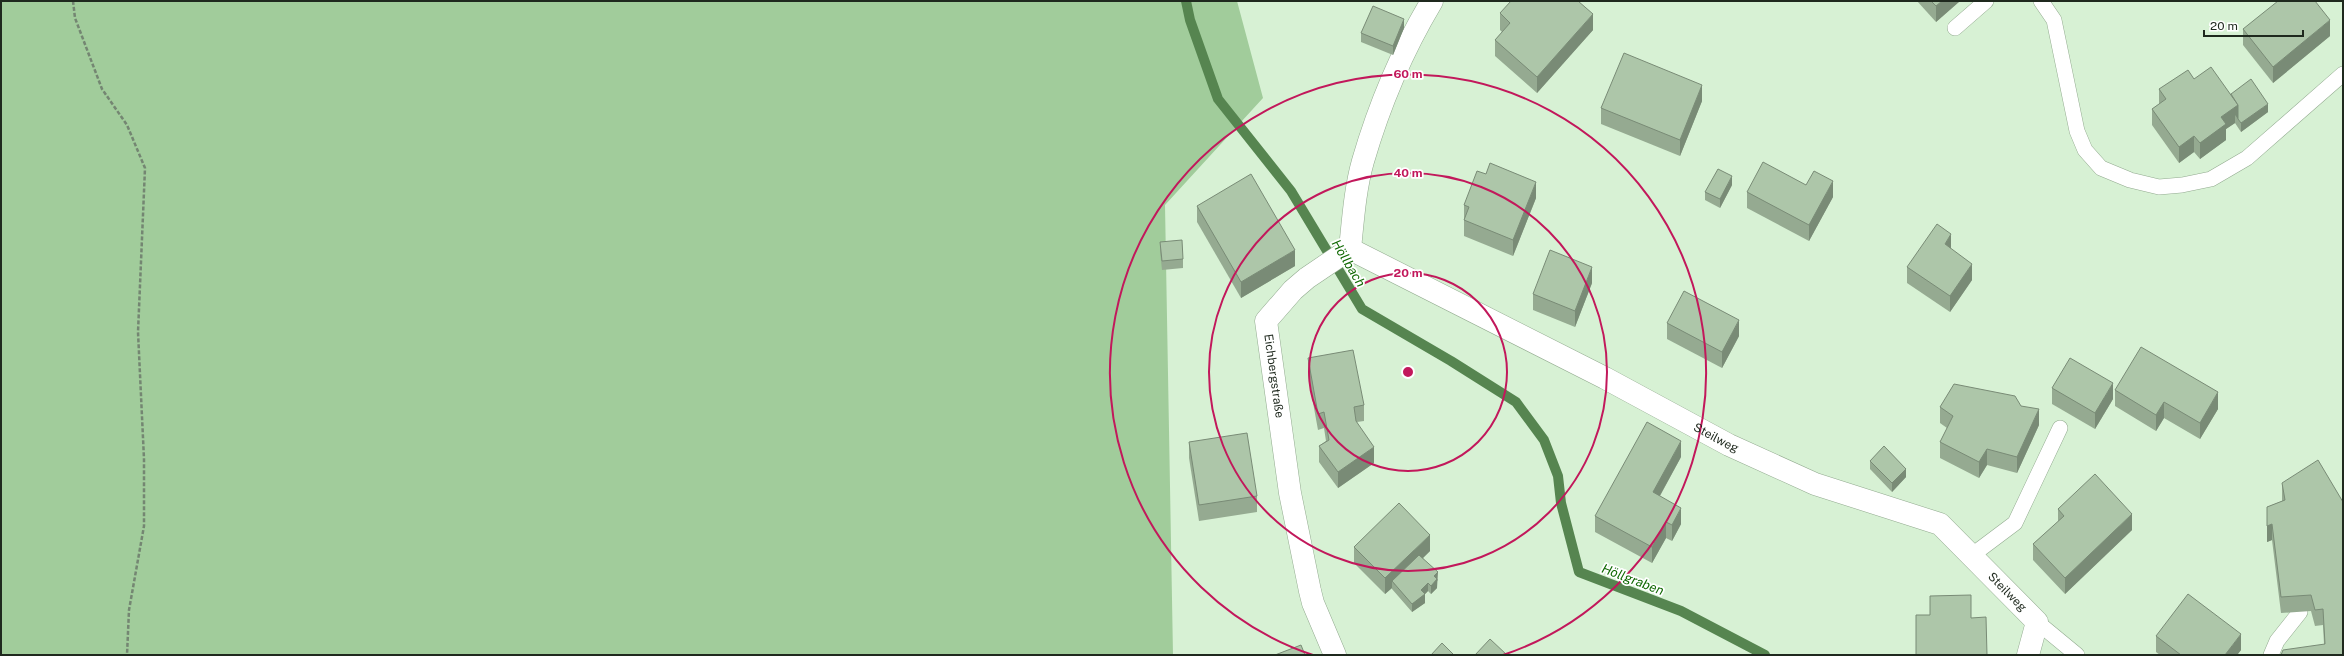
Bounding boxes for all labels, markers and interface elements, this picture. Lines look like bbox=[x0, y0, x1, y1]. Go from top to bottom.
scale bar bbox=[2204, 12, 2303, 38]
text: 20 m bbox=[2210, 19, 2238, 33]
text: 60 m bbox=[1393, 67, 1423, 81]
text: 40 m bbox=[1393, 166, 1423, 180]
water label: Höllbach bbox=[1329, 237, 1369, 290]
text: 20 m bbox=[1394, 266, 1423, 280]
street label: Eichbergstraße bbox=[1261, 333, 1287, 419]
centre of rings bbox=[1401, 365, 1415, 379]
street label: Steilweg bbox=[1691, 420, 1741, 455]
water label: Höllgraben bbox=[1600, 561, 1666, 598]
street label: Steilweg bbox=[1985, 570, 2030, 614]

